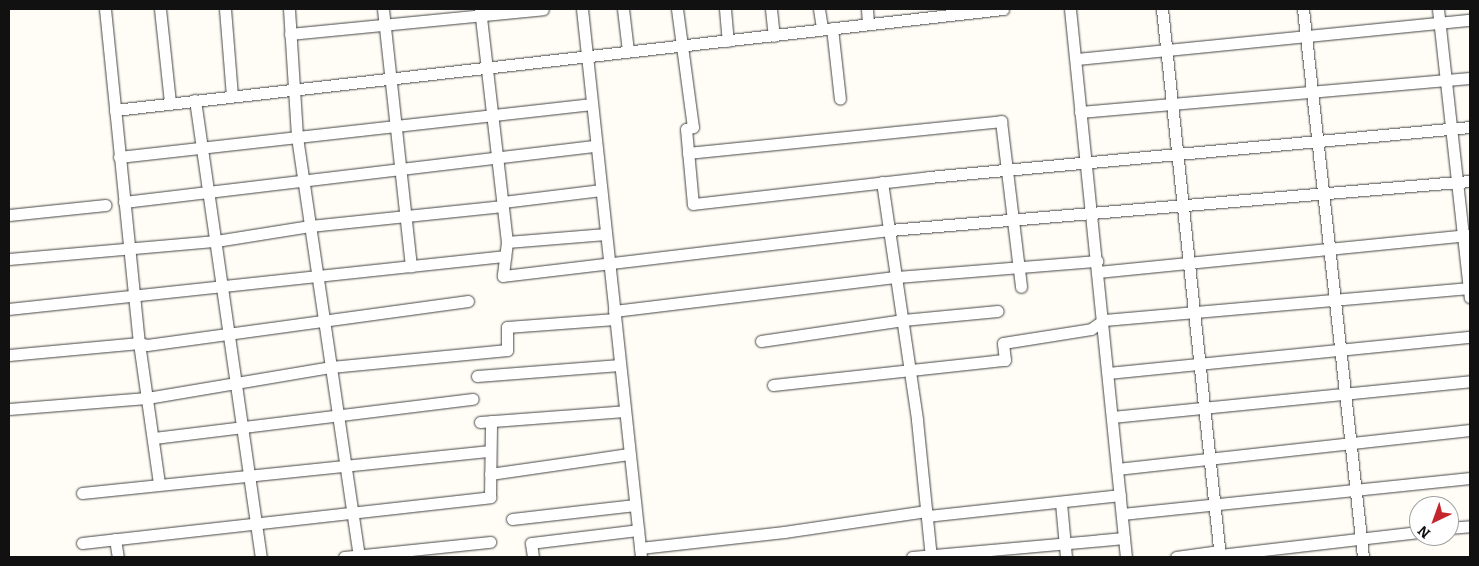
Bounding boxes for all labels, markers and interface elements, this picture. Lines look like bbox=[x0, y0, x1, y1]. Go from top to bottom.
north arrow bbox=[1409, 496, 1459, 546]
text: N bbox=[1415, 522, 1434, 542]

